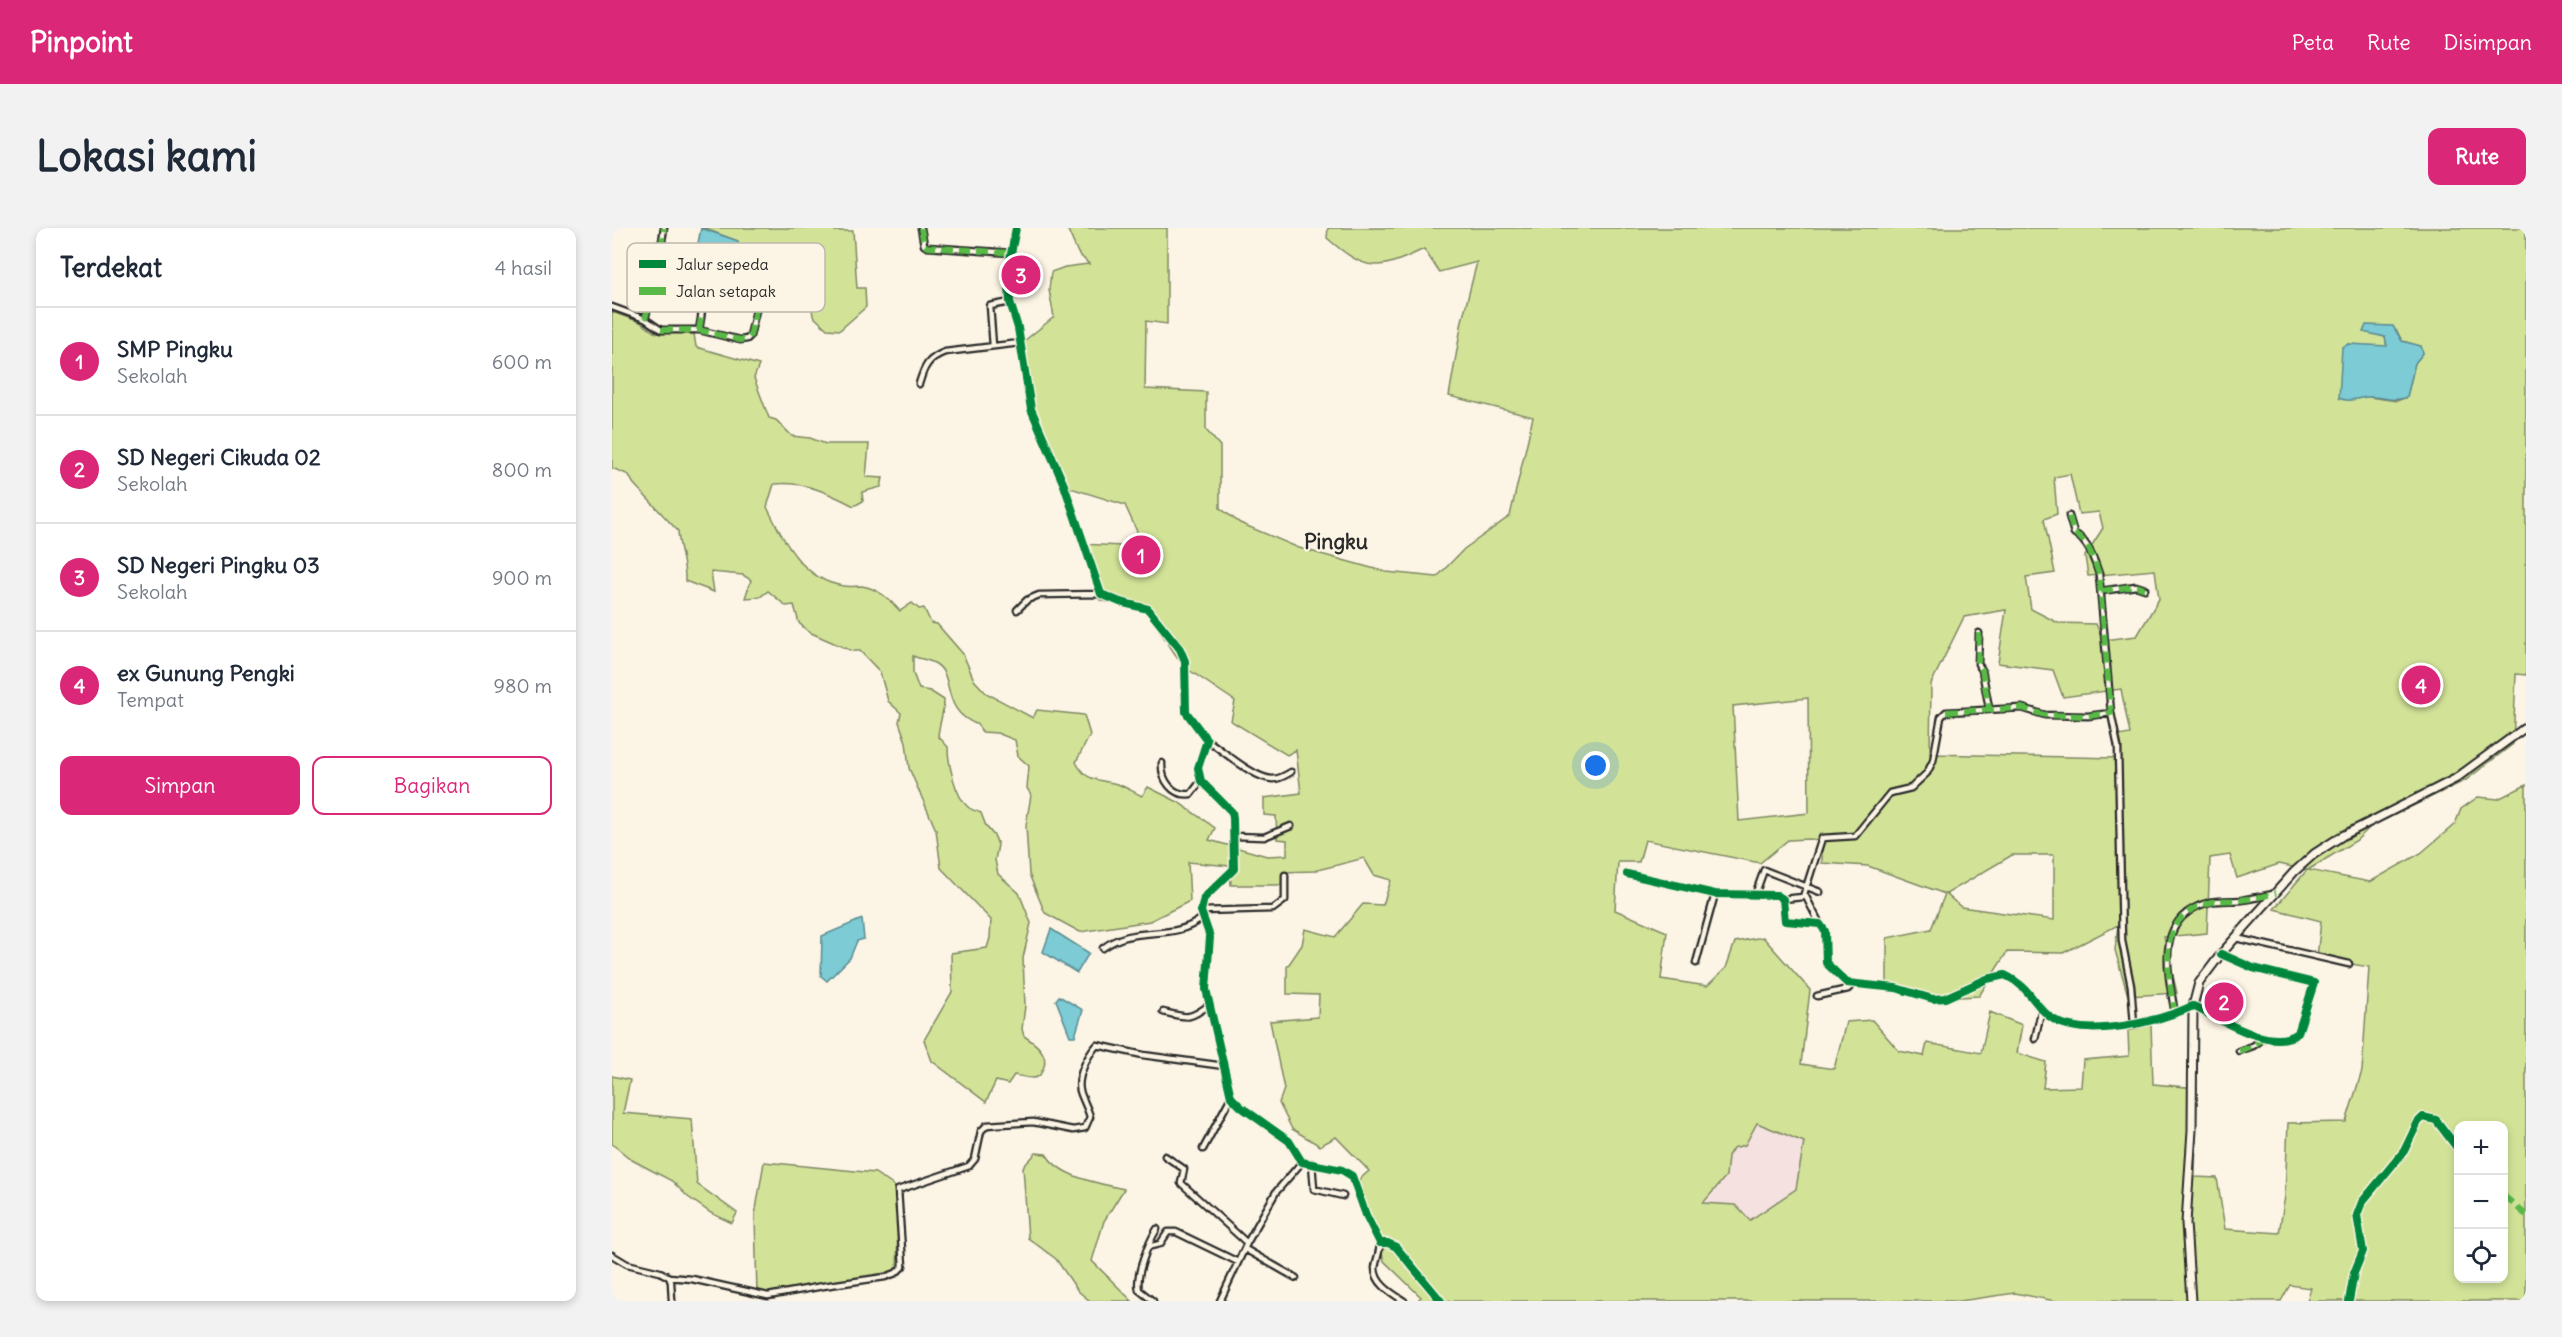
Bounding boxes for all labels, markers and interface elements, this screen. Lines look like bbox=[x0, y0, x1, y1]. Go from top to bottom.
text: Pinpoint bbox=[30, 24, 133, 60]
text: Peta bbox=[2292, 29, 2334, 56]
text: Rute bbox=[2367, 29, 2411, 56]
text: Disimpan bbox=[2444, 29, 2532, 56]
button: Rute bbox=[2428, 128, 2526, 185]
text: Lokasi kami bbox=[36, 130, 257, 182]
legend bbox=[627, 243, 825, 312]
text: Terdekat bbox=[60, 251, 162, 284]
pin: 3 bbox=[1002, 252, 1040, 298]
text: Jalur sepeda bbox=[676, 254, 769, 274]
text: 4 hasil bbox=[495, 255, 552, 280]
text: Jalan setapak bbox=[676, 281, 776, 301]
text: SMP Pingku bbox=[117, 335, 233, 363]
text: 1 bbox=[76, 349, 83, 374]
text: 600 m bbox=[492, 349, 552, 374]
text: Sekolah bbox=[117, 363, 188, 388]
text: SD Negeri Cikuda 02 bbox=[117, 443, 321, 471]
text: 2 bbox=[74, 457, 85, 482]
text: 800 m bbox=[492, 457, 552, 482]
text: Sekolah bbox=[117, 471, 188, 496]
district label: Pingku bbox=[1304, 528, 1368, 555]
pin: 1 bbox=[1122, 532, 1160, 578]
text: SD Negeri Pingku 03 bbox=[117, 551, 320, 579]
text: 3 bbox=[74, 565, 85, 590]
text: 900 m bbox=[492, 565, 552, 590]
text: Sekolah bbox=[117, 579, 188, 604]
text: ex Gunung Pengki bbox=[117, 659, 295, 687]
pin: 4 bbox=[2402, 662, 2440, 708]
text: 4 bbox=[74, 673, 85, 698]
text: 980 m bbox=[494, 673, 552, 698]
text: Tempat bbox=[117, 687, 184, 712]
your location bbox=[1581, 751, 1610, 780]
button: Simpan bbox=[60, 756, 300, 815]
button: Bagikan bbox=[312, 756, 552, 815]
pin: 2 bbox=[2204, 980, 2244, 1024]
map controls bbox=[2454, 1121, 2508, 1283]
button: + bbox=[2454, 1121, 2508, 1175]
button: − bbox=[2454, 1175, 2508, 1229]
button: locate bbox=[2454, 1229, 2508, 1283]

